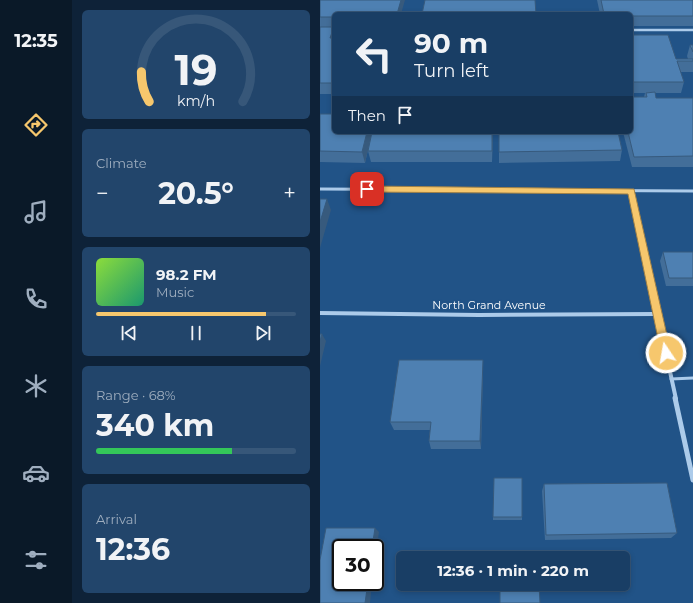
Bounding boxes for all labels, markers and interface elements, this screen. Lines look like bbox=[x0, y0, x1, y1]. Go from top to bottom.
text: 90 m bbox=[414, 26, 488, 60]
icon: left bbox=[348, 28, 400, 80]
text: 12:35 bbox=[14, 30, 58, 52]
text: 19 bbox=[175, 45, 217, 95]
text: Turn left bbox=[414, 60, 489, 82]
text: km/h bbox=[177, 92, 215, 110]
icon: arrive bbox=[394, 104, 416, 126]
text: Then bbox=[348, 106, 386, 125]
icon: directions bbox=[22, 111, 50, 139]
text: Climate bbox=[96, 155, 147, 171]
pin bbox=[350, 172, 384, 206]
text: 20.5° bbox=[158, 175, 234, 212]
icon: arrive bbox=[356, 178, 378, 200]
text: − bbox=[96, 180, 109, 207]
text: + bbox=[283, 180, 296, 207]
icon: music bbox=[22, 198, 50, 226]
text: 98.2 FM bbox=[156, 265, 217, 284]
text: Music bbox=[156, 284, 194, 300]
icon: phone bbox=[22, 285, 50, 313]
street label: North Grand Avenue bbox=[432, 298, 546, 312]
icon: previous bbox=[118, 322, 140, 344]
icon: pause bbox=[185, 322, 207, 344]
icon: next bbox=[252, 322, 274, 344]
position arrow bbox=[645, 332, 687, 374]
icon: climate bbox=[22, 372, 50, 400]
text: Range · 68% bbox=[96, 387, 176, 403]
text: 340 km bbox=[96, 407, 214, 444]
icon: car bbox=[22, 459, 50, 487]
text: Arrival bbox=[96, 511, 137, 527]
text: 12:36 bbox=[96, 531, 170, 568]
speed limit sign: 30 bbox=[332, 539, 384, 591]
icon: filters bbox=[22, 546, 50, 574]
text: 12:36 · 1 min · 220 m bbox=[437, 561, 589, 580]

